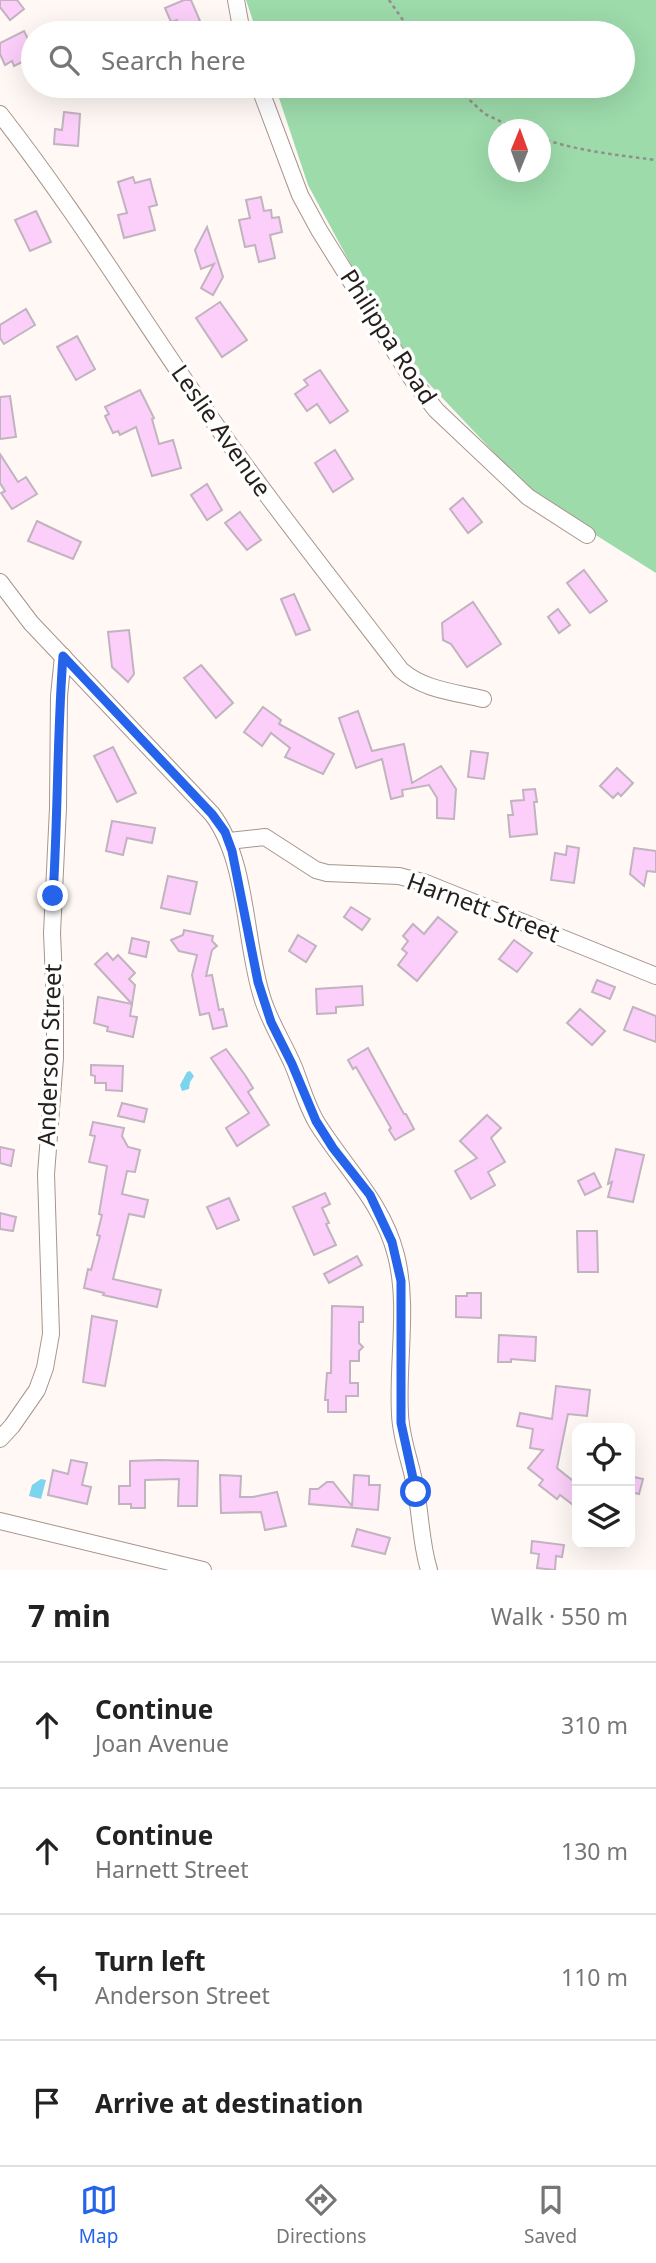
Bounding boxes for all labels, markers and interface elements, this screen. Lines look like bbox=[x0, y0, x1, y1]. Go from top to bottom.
search box bbox=[21, 21, 635, 98]
icon: search bbox=[45, 41, 83, 79]
text: Search here bbox=[101, 42, 246, 78]
north arrow bbox=[488, 119, 551, 182]
street label: Philippa Road bbox=[333, 262, 445, 410]
street label: Leslie Avenue bbox=[165, 358, 280, 503]
street label: Harnett Street bbox=[403, 864, 565, 950]
route end bbox=[37, 880, 68, 911]
street label: Anderson Street bbox=[29, 963, 68, 1147]
map controls bbox=[572, 1423, 635, 1549]
button: locate bbox=[572, 1423, 635, 1486]
route start bbox=[400, 1476, 431, 1507]
button: layers bbox=[572, 1486, 635, 1549]
text: 7 min bbox=[28, 1595, 111, 1636]
text: Walk · 550 m bbox=[491, 1600, 628, 1632]
text: Continue bbox=[95, 1691, 213, 1727]
icon: ahead bbox=[28, 1706, 66, 1744]
text: 310 m bbox=[561, 1709, 628, 1741]
text: Joan Avenue bbox=[95, 1727, 229, 1759]
text: Continue bbox=[95, 1817, 213, 1853]
icon: ahead bbox=[28, 1832, 66, 1870]
text: 130 m bbox=[561, 1835, 628, 1867]
text: Harnett Street bbox=[95, 1853, 248, 1885]
text: Turn left bbox=[95, 1943, 206, 1979]
icon: left bbox=[28, 1958, 66, 1996]
text: 110 m bbox=[561, 1961, 628, 1993]
text: Anderson Street bbox=[95, 1979, 270, 2011]
icon: arrive bbox=[28, 2084, 66, 2122]
text: Arrive at destination bbox=[95, 2085, 364, 2121]
tab: Map bbox=[79, 2181, 118, 2249]
tab: Directions bbox=[276, 2181, 366, 2249]
tab: Saved bbox=[524, 2181, 577, 2249]

